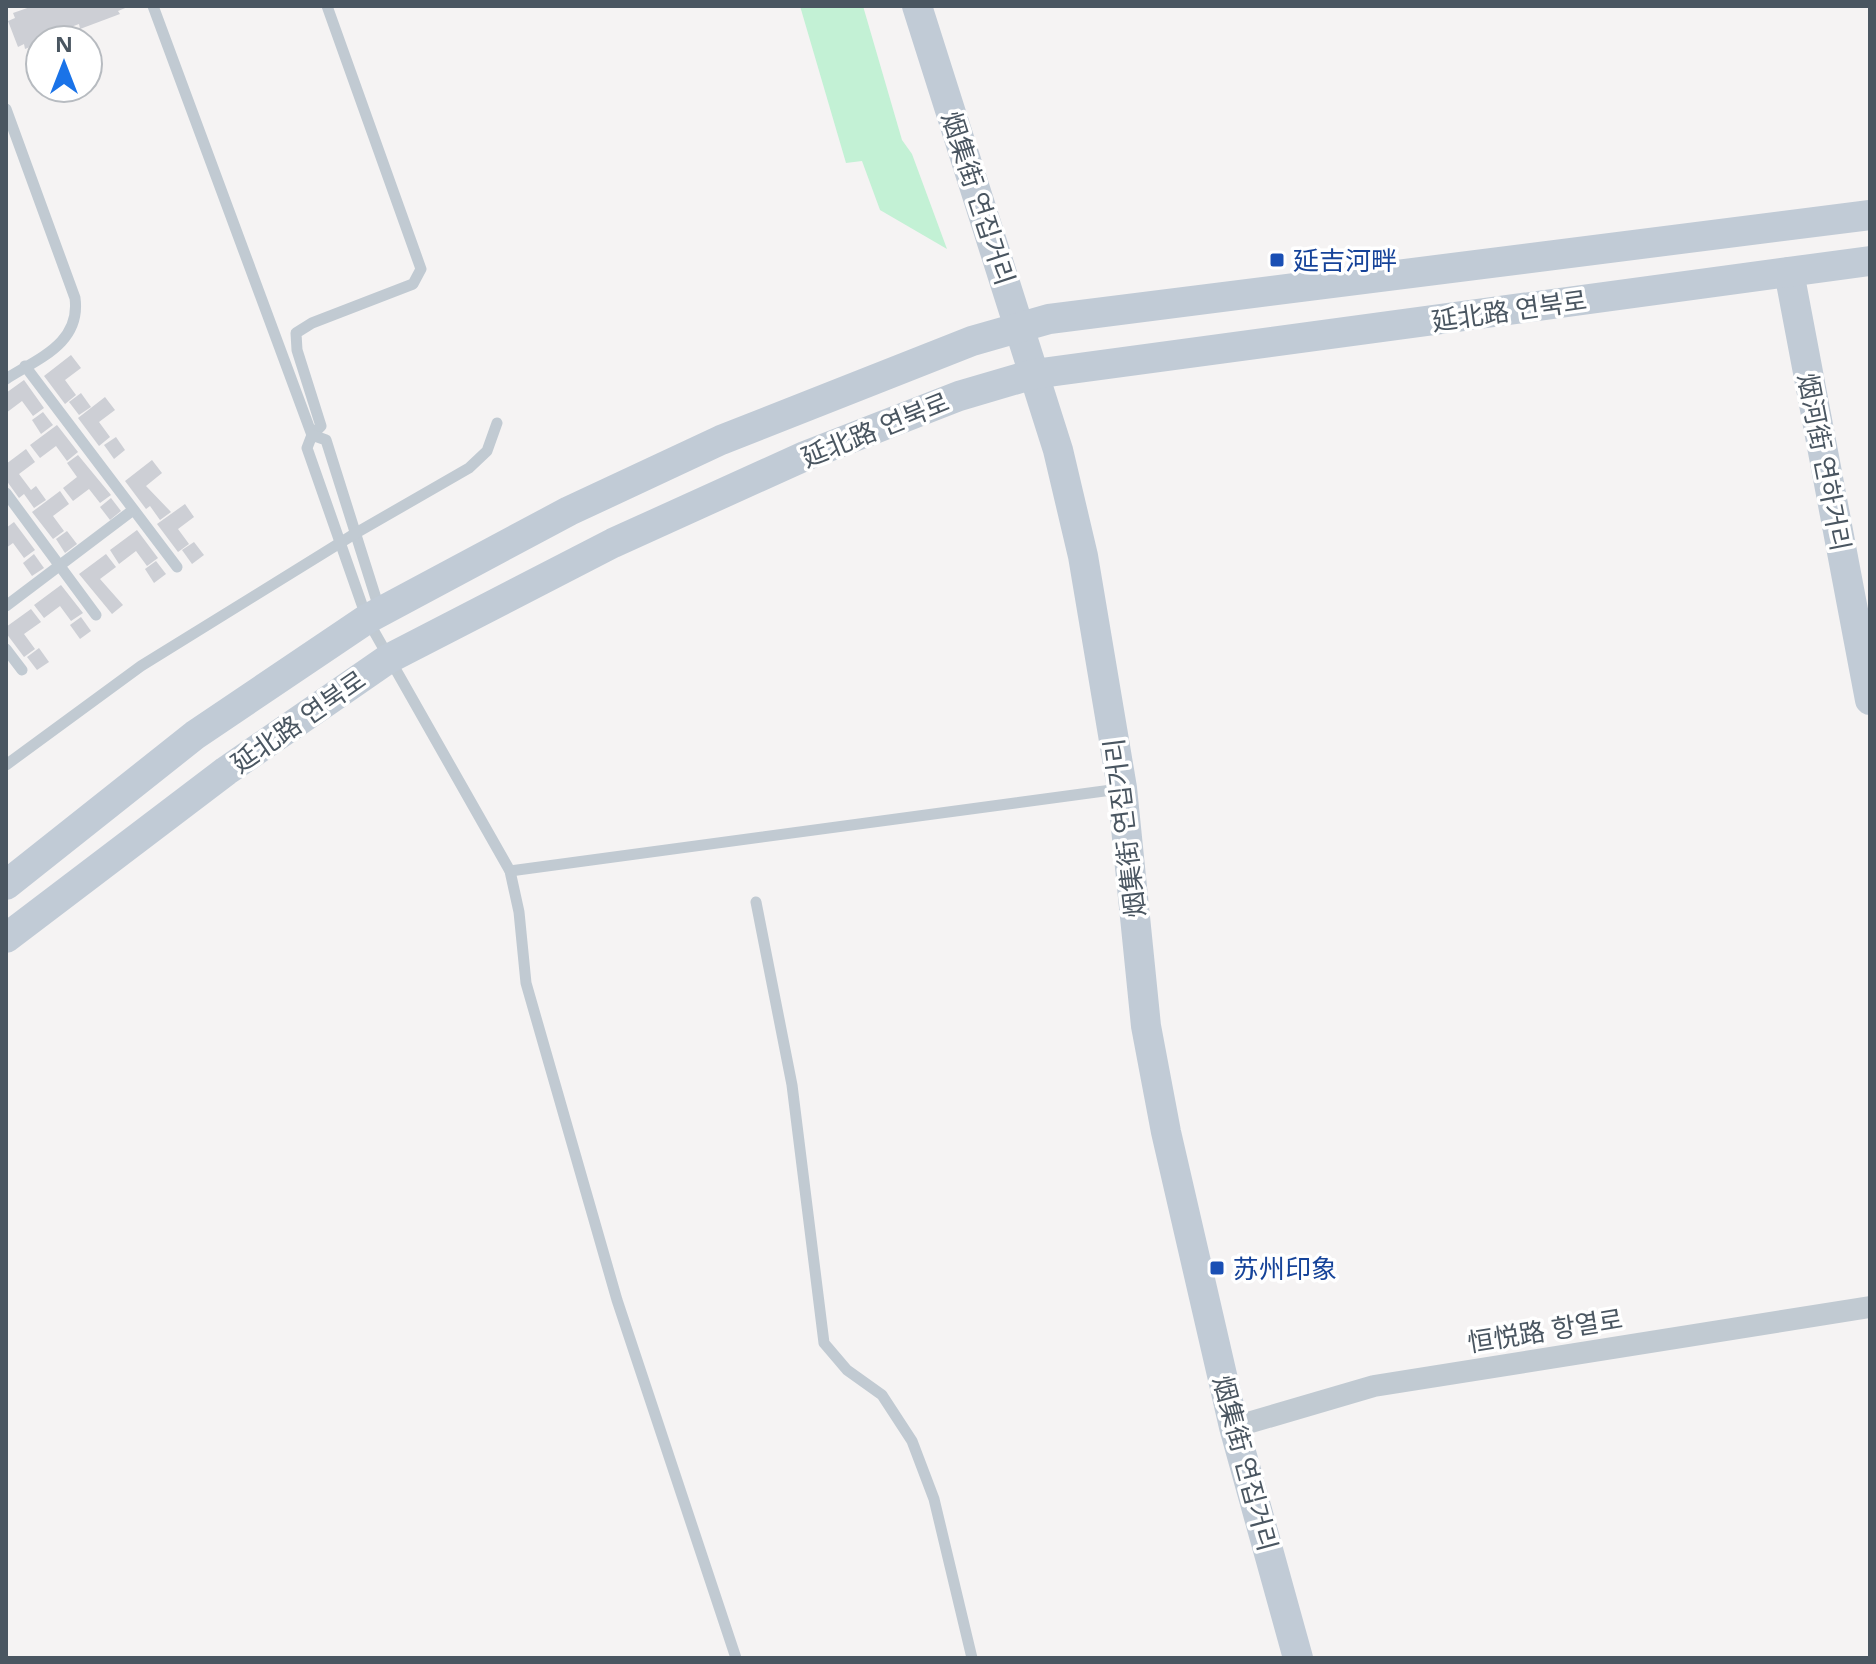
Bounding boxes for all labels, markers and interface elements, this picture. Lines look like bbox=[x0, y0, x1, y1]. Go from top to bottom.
north arrow bbox=[24, 24, 104, 104]
text: N bbox=[55, 28, 73, 58]
street label: 烟集街 연집거리 bbox=[934, 107, 1024, 289]
place label: 延吉河畔 bbox=[1293, 242, 1397, 278]
marker: 延吉河畔 bbox=[1268, 251, 1286, 269]
street label: 延北路 연북로 bbox=[1429, 281, 1589, 339]
street label: 烟河街 연하거리 bbox=[1790, 370, 1860, 554]
street label: 延北路 연북로 bbox=[796, 383, 954, 475]
street label: 延北路 연북로 bbox=[224, 661, 372, 781]
street label: 烟集街 연집거리 bbox=[1095, 736, 1153, 920]
place label: 苏州印象 bbox=[1233, 1250, 1337, 1286]
marker: 苏州印象 bbox=[1208, 1259, 1226, 1277]
street label: 恒悦路 항열로 bbox=[1465, 1300, 1625, 1360]
street label: 烟集街 연집거리 bbox=[1205, 1371, 1287, 1555]

